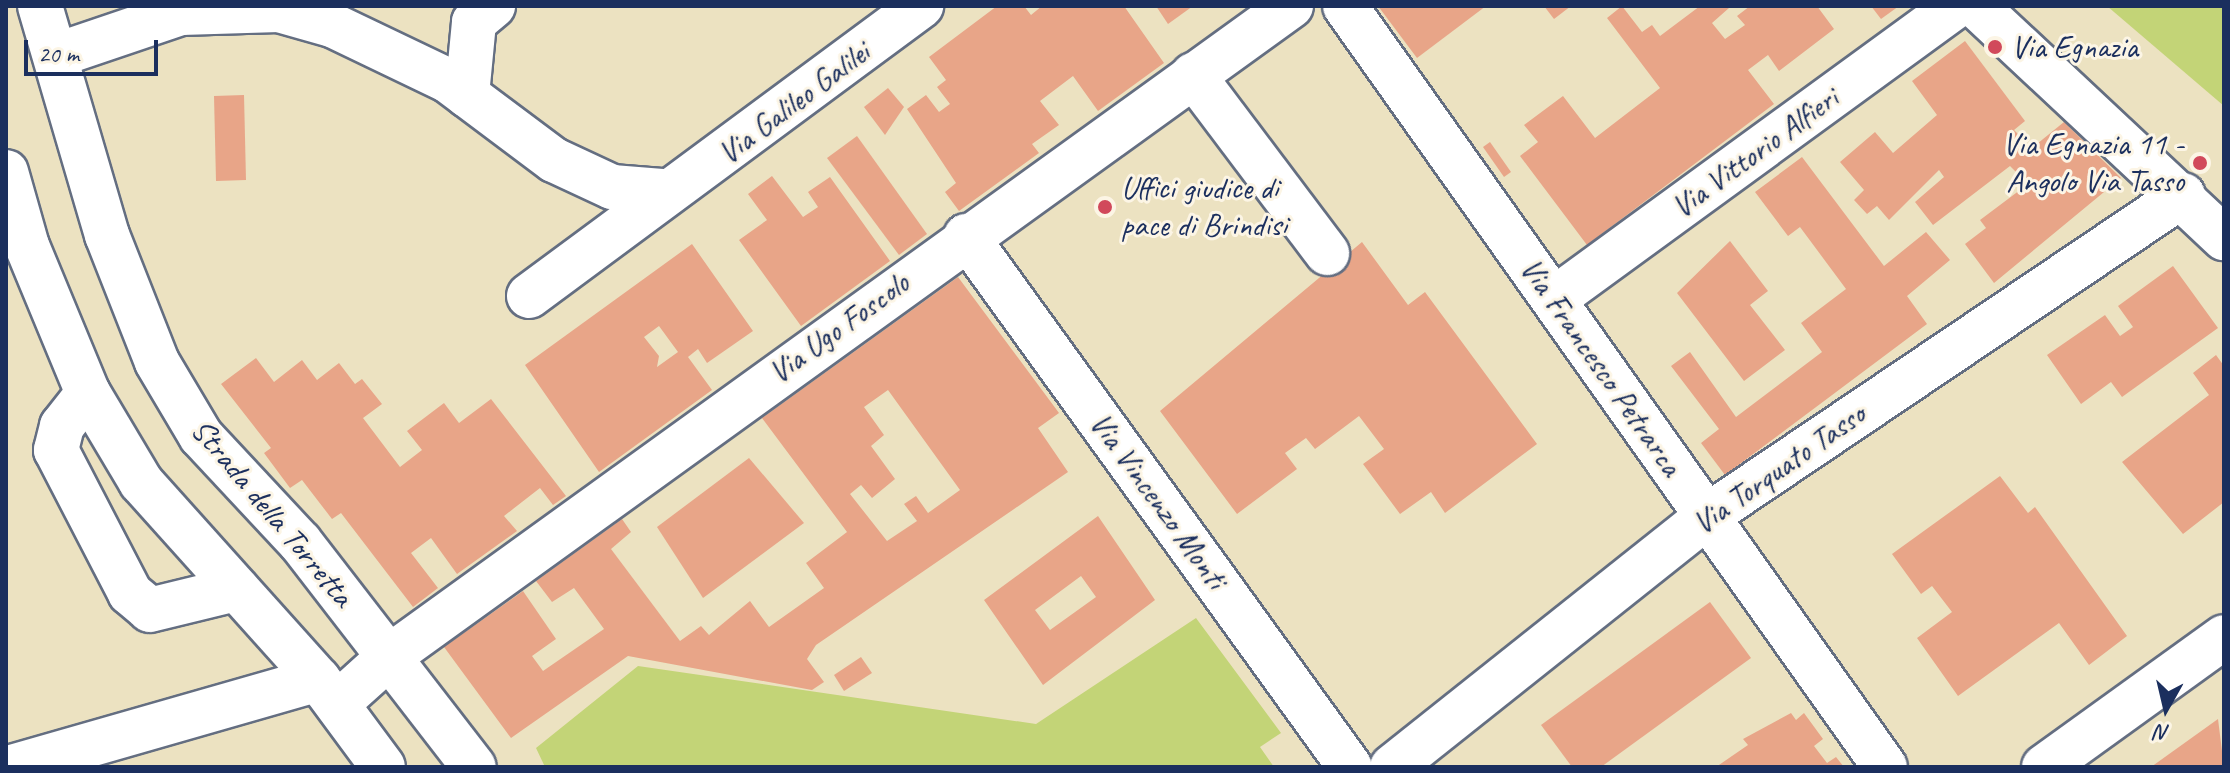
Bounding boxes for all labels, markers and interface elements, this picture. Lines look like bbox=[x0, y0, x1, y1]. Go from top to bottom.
scale bar bbox=[28, 24, 162, 74]
place label: Via Egnazia bbox=[2011, 28, 2139, 66]
street label: Via Galileo Galilei bbox=[710, 33, 878, 173]
marker: Via Egnazia bbox=[1986, 38, 2004, 56]
text: 20 m bbox=[38, 39, 79, 69]
street label: Via Vittorio Alfieri bbox=[1664, 80, 1846, 226]
place label: Via Egnazia 11 - Angolo Via Tasso bbox=[2001, 126, 2184, 201]
marker: Via Egnazia 11 - Angolo Via Tasso bbox=[2191, 154, 2209, 172]
place label: Uffici giudice di pace di Brindisi bbox=[1121, 170, 1287, 245]
marker: Uffici giudice di pace di Brindisi bbox=[1096, 198, 1114, 216]
street label: Via Francesco Petrarca bbox=[1512, 251, 1690, 483]
street label: Via Ugo Foscolo bbox=[761, 264, 917, 392]
street label: Via Torquato Tasso bbox=[1685, 395, 1873, 543]
street label: Via Vincenzo Monti bbox=[1081, 405, 1235, 597]
street label: Strada della Torretta bbox=[183, 412, 361, 614]
north arrow bbox=[2126, 669, 2206, 749]
text: N bbox=[2154, 718, 2171, 748]

